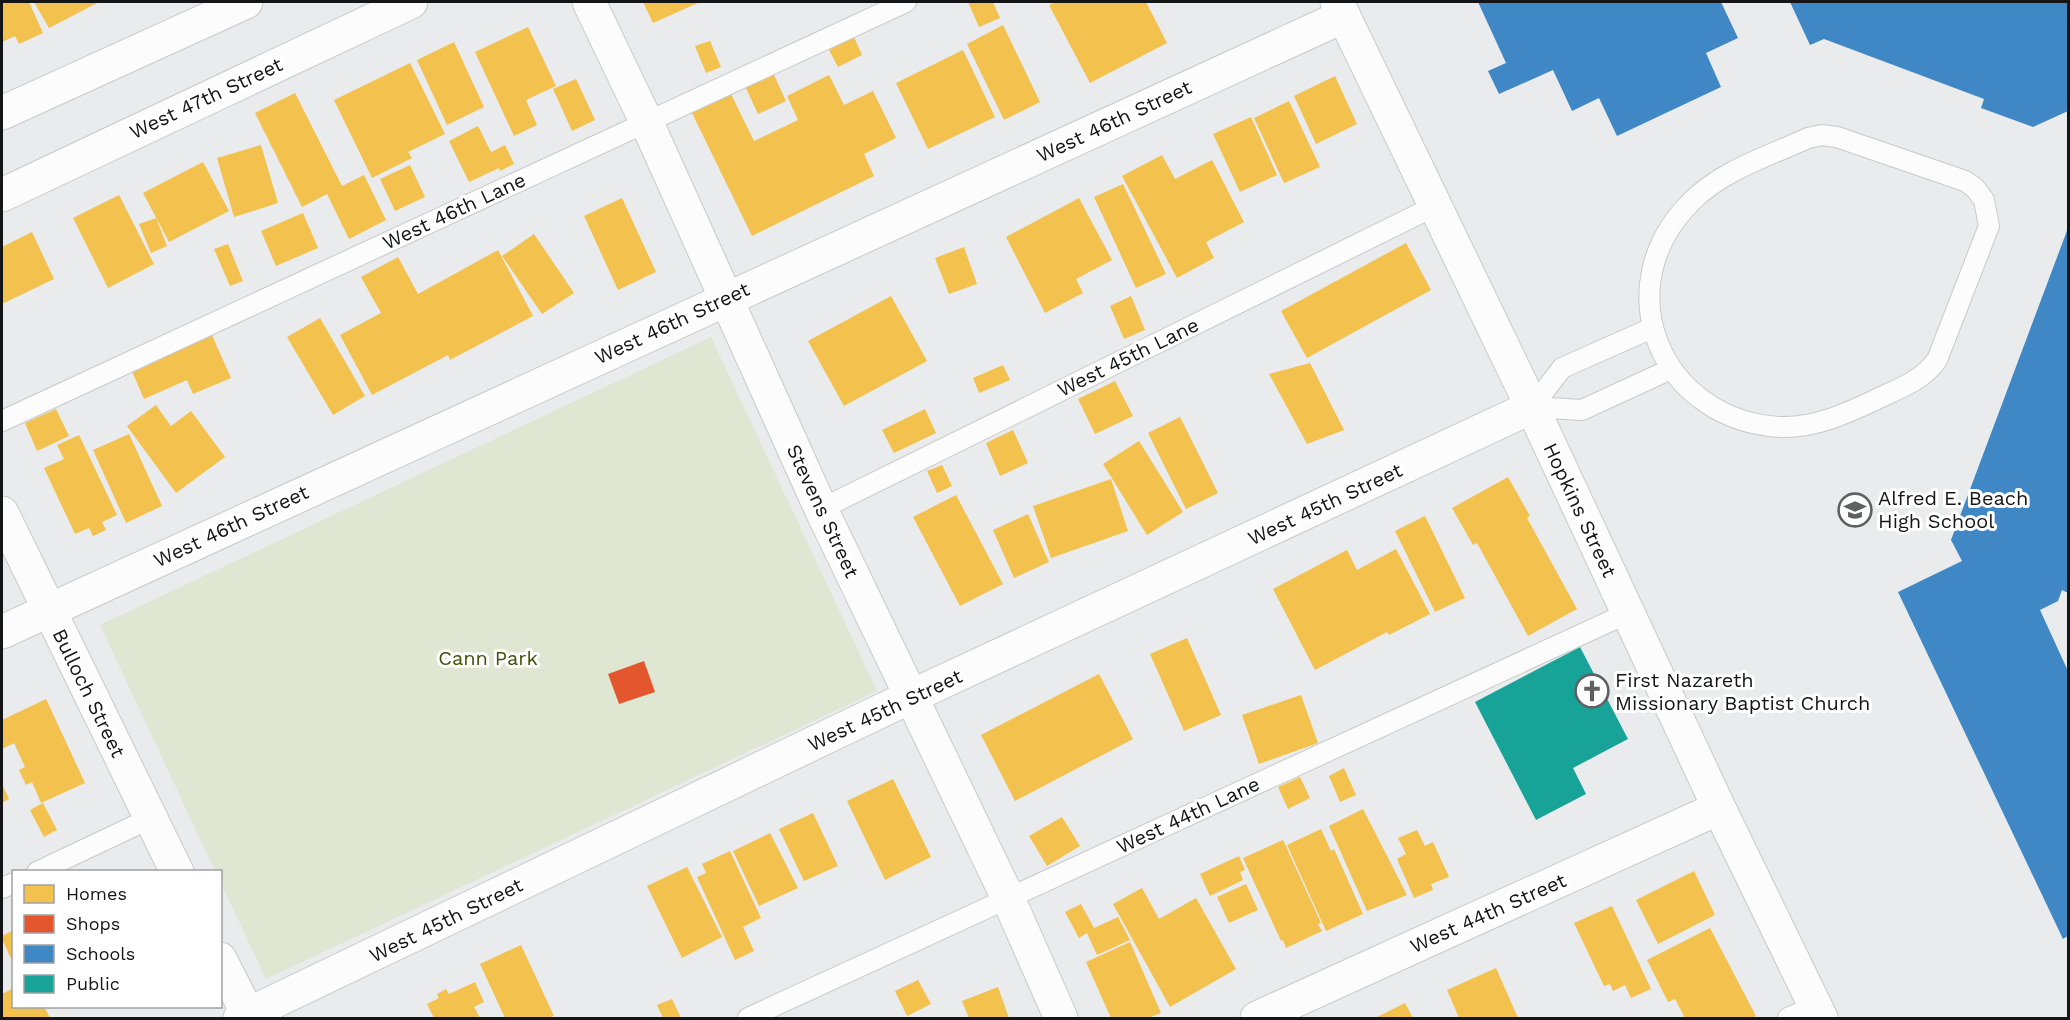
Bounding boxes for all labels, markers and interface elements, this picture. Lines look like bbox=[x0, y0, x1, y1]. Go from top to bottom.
street label: West 47th Street bbox=[126, 52, 287, 144]
street label: West 46th Street bbox=[1033, 74, 1196, 167]
street label: West 46th Lane bbox=[379, 167, 529, 255]
street label: West 46th Street bbox=[591, 276, 754, 369]
street label: West 45th Lane bbox=[1053, 312, 1203, 402]
street label: Hopkins Street bbox=[1538, 439, 1622, 582]
street label: Stevens Street bbox=[782, 441, 865, 582]
street label: West 45th Street bbox=[1244, 457, 1407, 550]
street label: West 46th Street bbox=[150, 479, 313, 572]
place label: Alfred E. Beach High School bbox=[1878, 486, 2028, 533]
school or university icon: Alfred E. Beach High School bbox=[1837, 492, 1873, 528]
street label: Bulloch Street bbox=[47, 625, 131, 762]
park label: Cann Park bbox=[438, 646, 538, 670]
street label: West 45th Street bbox=[804, 663, 967, 756]
place label: First Nazareth Missionary Baptist Church bbox=[1615, 668, 1870, 715]
church icon: First Nazareth Missionary Baptist Church bbox=[1574, 673, 1610, 709]
street label: West 44th Lane bbox=[1113, 771, 1263, 859]
street label: West 44th Street bbox=[1406, 868, 1570, 958]
legend bbox=[12, 870, 222, 1008]
street label: West 45th Street bbox=[365, 872, 527, 967]
text: Homes bbox=[66, 883, 127, 904]
text: Shops bbox=[66, 913, 120, 934]
text: Schools bbox=[66, 943, 135, 964]
text: Public bbox=[66, 973, 120, 994]

